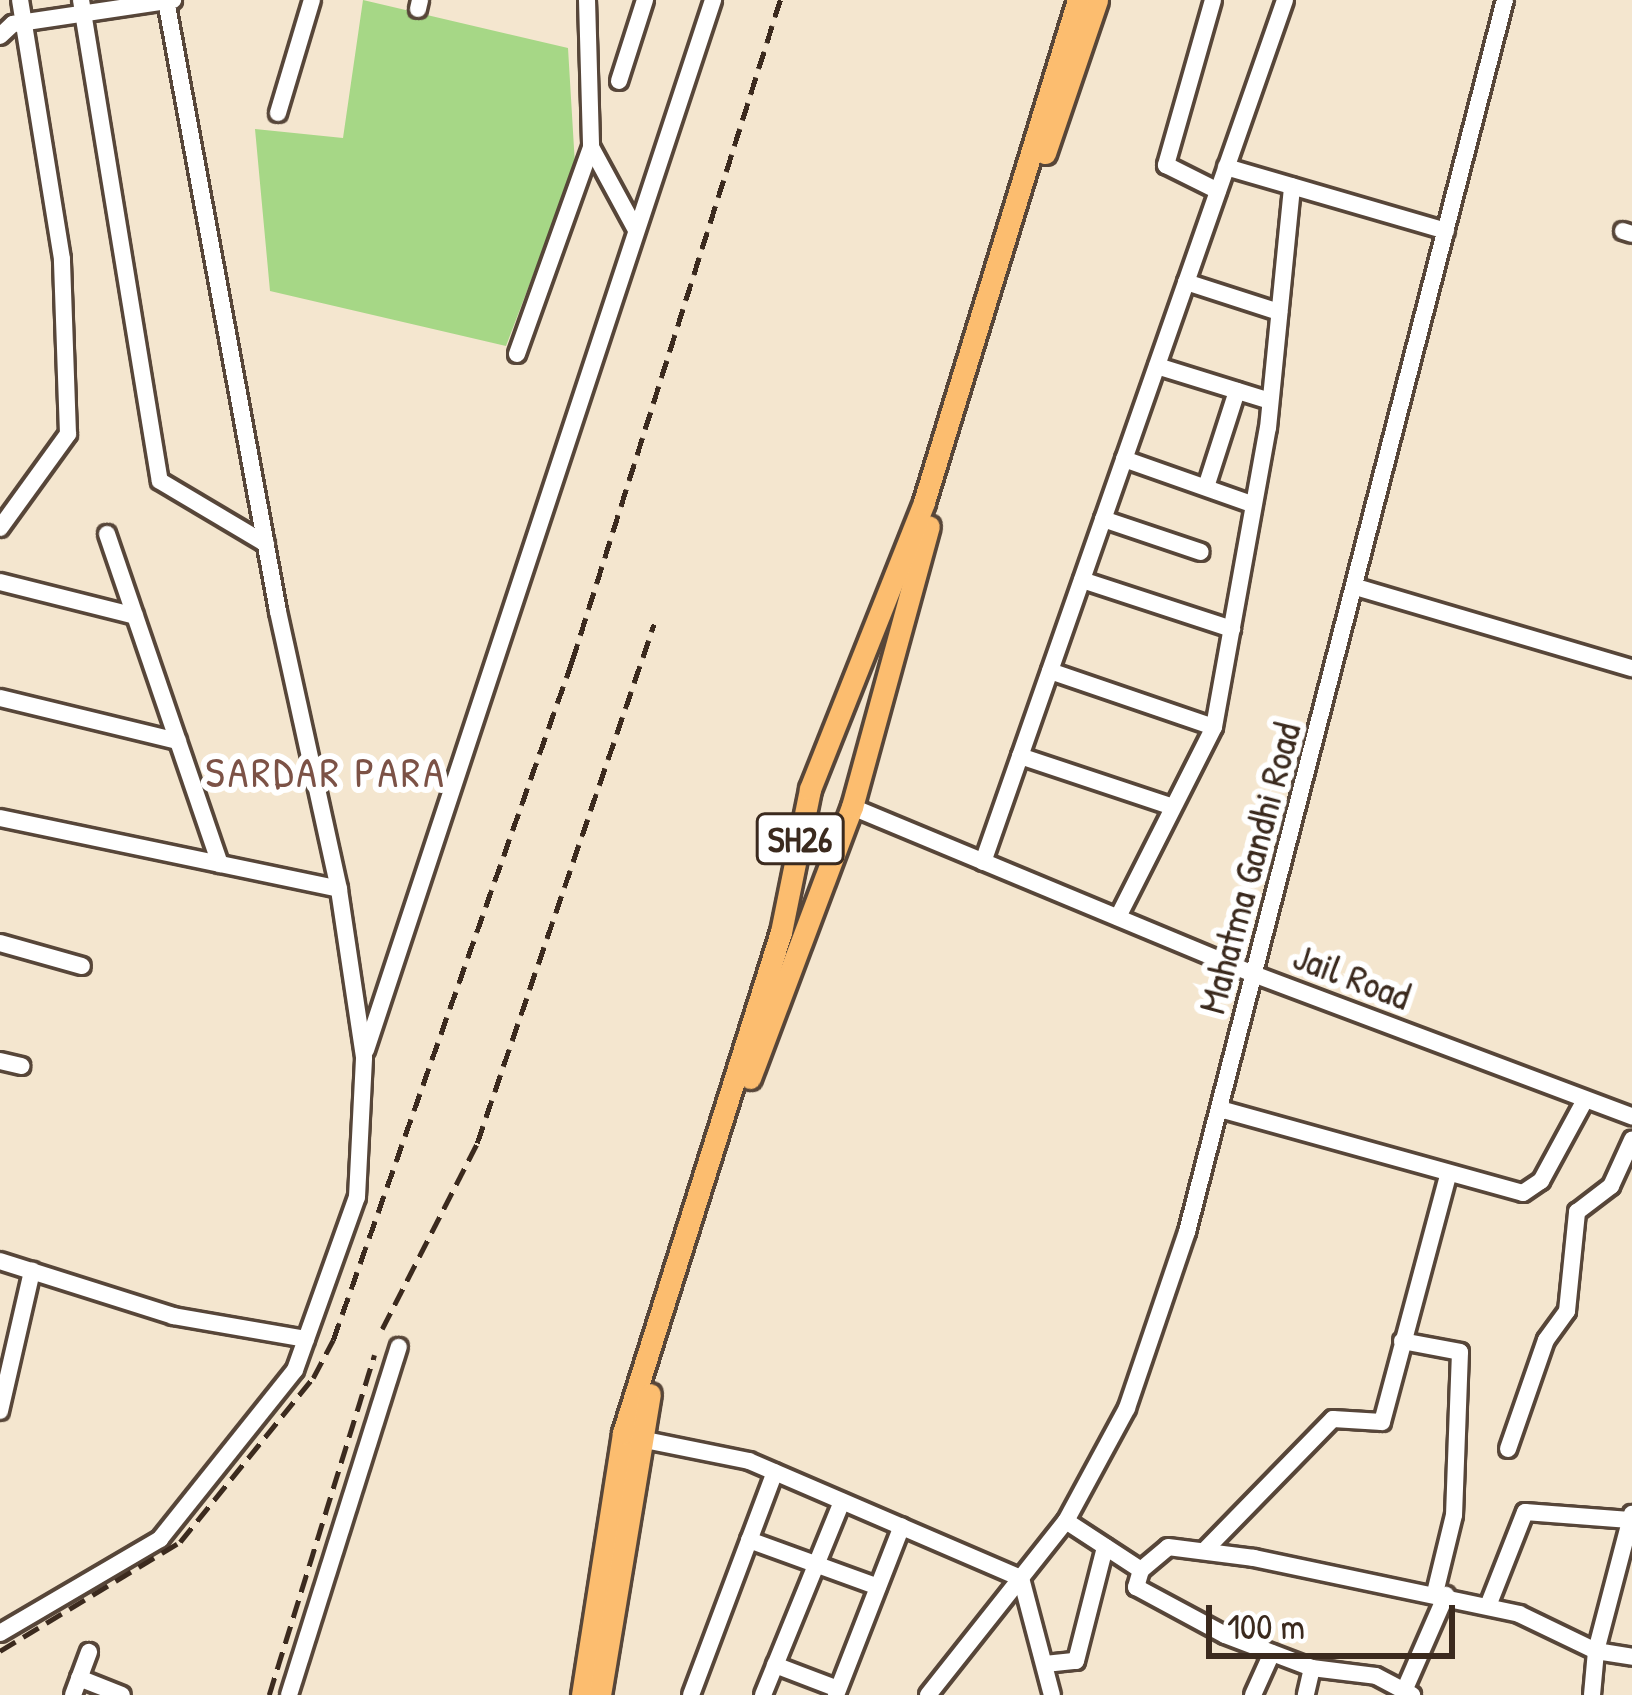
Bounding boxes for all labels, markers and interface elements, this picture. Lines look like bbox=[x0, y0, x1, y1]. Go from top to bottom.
street label: Mahatma Gandhi Road bbox=[1188, 717, 1310, 1019]
district label: SARDAR PARA bbox=[205, 747, 447, 797]
road number: SH26 bbox=[755, 809, 845, 869]
street label: Jail Road bbox=[1287, 932, 1417, 1020]
scale bar bbox=[1212, 1581, 1461, 1655]
text: 100 m bbox=[1227, 1601, 1305, 1650]

